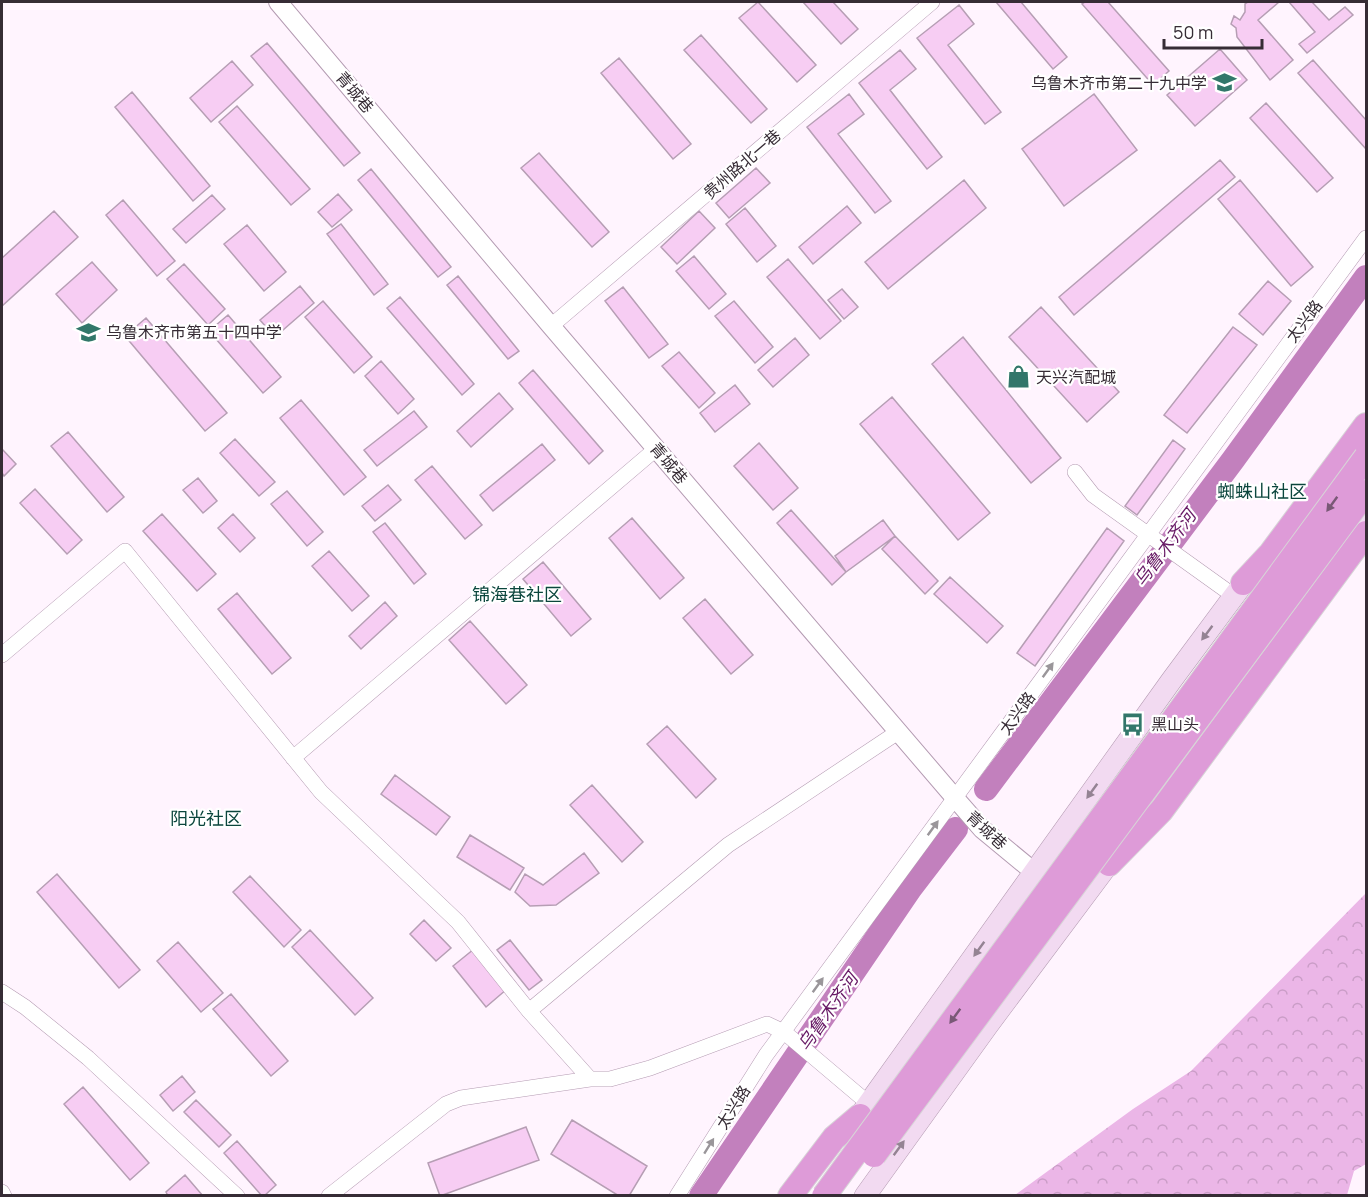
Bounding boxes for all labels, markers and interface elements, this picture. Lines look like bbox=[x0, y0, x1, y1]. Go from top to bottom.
scale bar bbox=[1164, 12, 1262, 50]
text: 50 m bbox=[1173, 20, 1213, 44]
street label: 青城巷 bbox=[331, 67, 379, 117]
school or university icon: 乌鲁木齐市第二十九中学 bbox=[1212, 70, 1238, 96]
place label: 乌鲁木齐市第二十九中学 bbox=[1031, 72, 1207, 94]
street label: 贵州路北一巷 bbox=[699, 124, 785, 204]
street label: 太兴路 bbox=[1281, 295, 1327, 347]
school or university icon: 乌鲁木齐市第五十四中学 bbox=[75, 319, 101, 345]
place label: 乌鲁木齐市第五十四中学 bbox=[106, 321, 282, 343]
shop icon: 天兴汽配城 bbox=[1005, 364, 1031, 390]
place label: 天兴汽配城 bbox=[1036, 366, 1116, 388]
street label: 青城巷 bbox=[645, 438, 693, 488]
district label: 蜘蛛山社区 bbox=[1217, 479, 1307, 503]
one-way arrow bbox=[1326, 495, 1338, 511]
water label: 乌鲁木齐河 bbox=[1128, 502, 1203, 591]
district label: 锦海巷社区 bbox=[472, 582, 562, 606]
one-way arrow bbox=[1201, 625, 1213, 640]
one-way arrow bbox=[1042, 663, 1054, 678]
street label: 太兴路 bbox=[994, 687, 1040, 739]
bus stop icon: 黑山头 bbox=[1120, 711, 1146, 737]
place label: 黑山头 bbox=[1151, 713, 1199, 735]
one-way arrow bbox=[1086, 782, 1098, 798]
district label: 阳光社区 bbox=[170, 806, 242, 830]
street label: 青城巷 bbox=[962, 806, 1012, 854]
one-way arrow bbox=[927, 820, 939, 835]
one-way arrow bbox=[973, 941, 985, 957]
water label: 乌鲁木齐河 bbox=[792, 965, 865, 1055]
one-way arrow bbox=[812, 977, 824, 993]
one-way arrow bbox=[949, 1008, 961, 1024]
street label: 太兴路 bbox=[711, 1081, 755, 1133]
one-way arrow bbox=[703, 1138, 714, 1154]
one-way arrow bbox=[893, 1141, 905, 1157]

